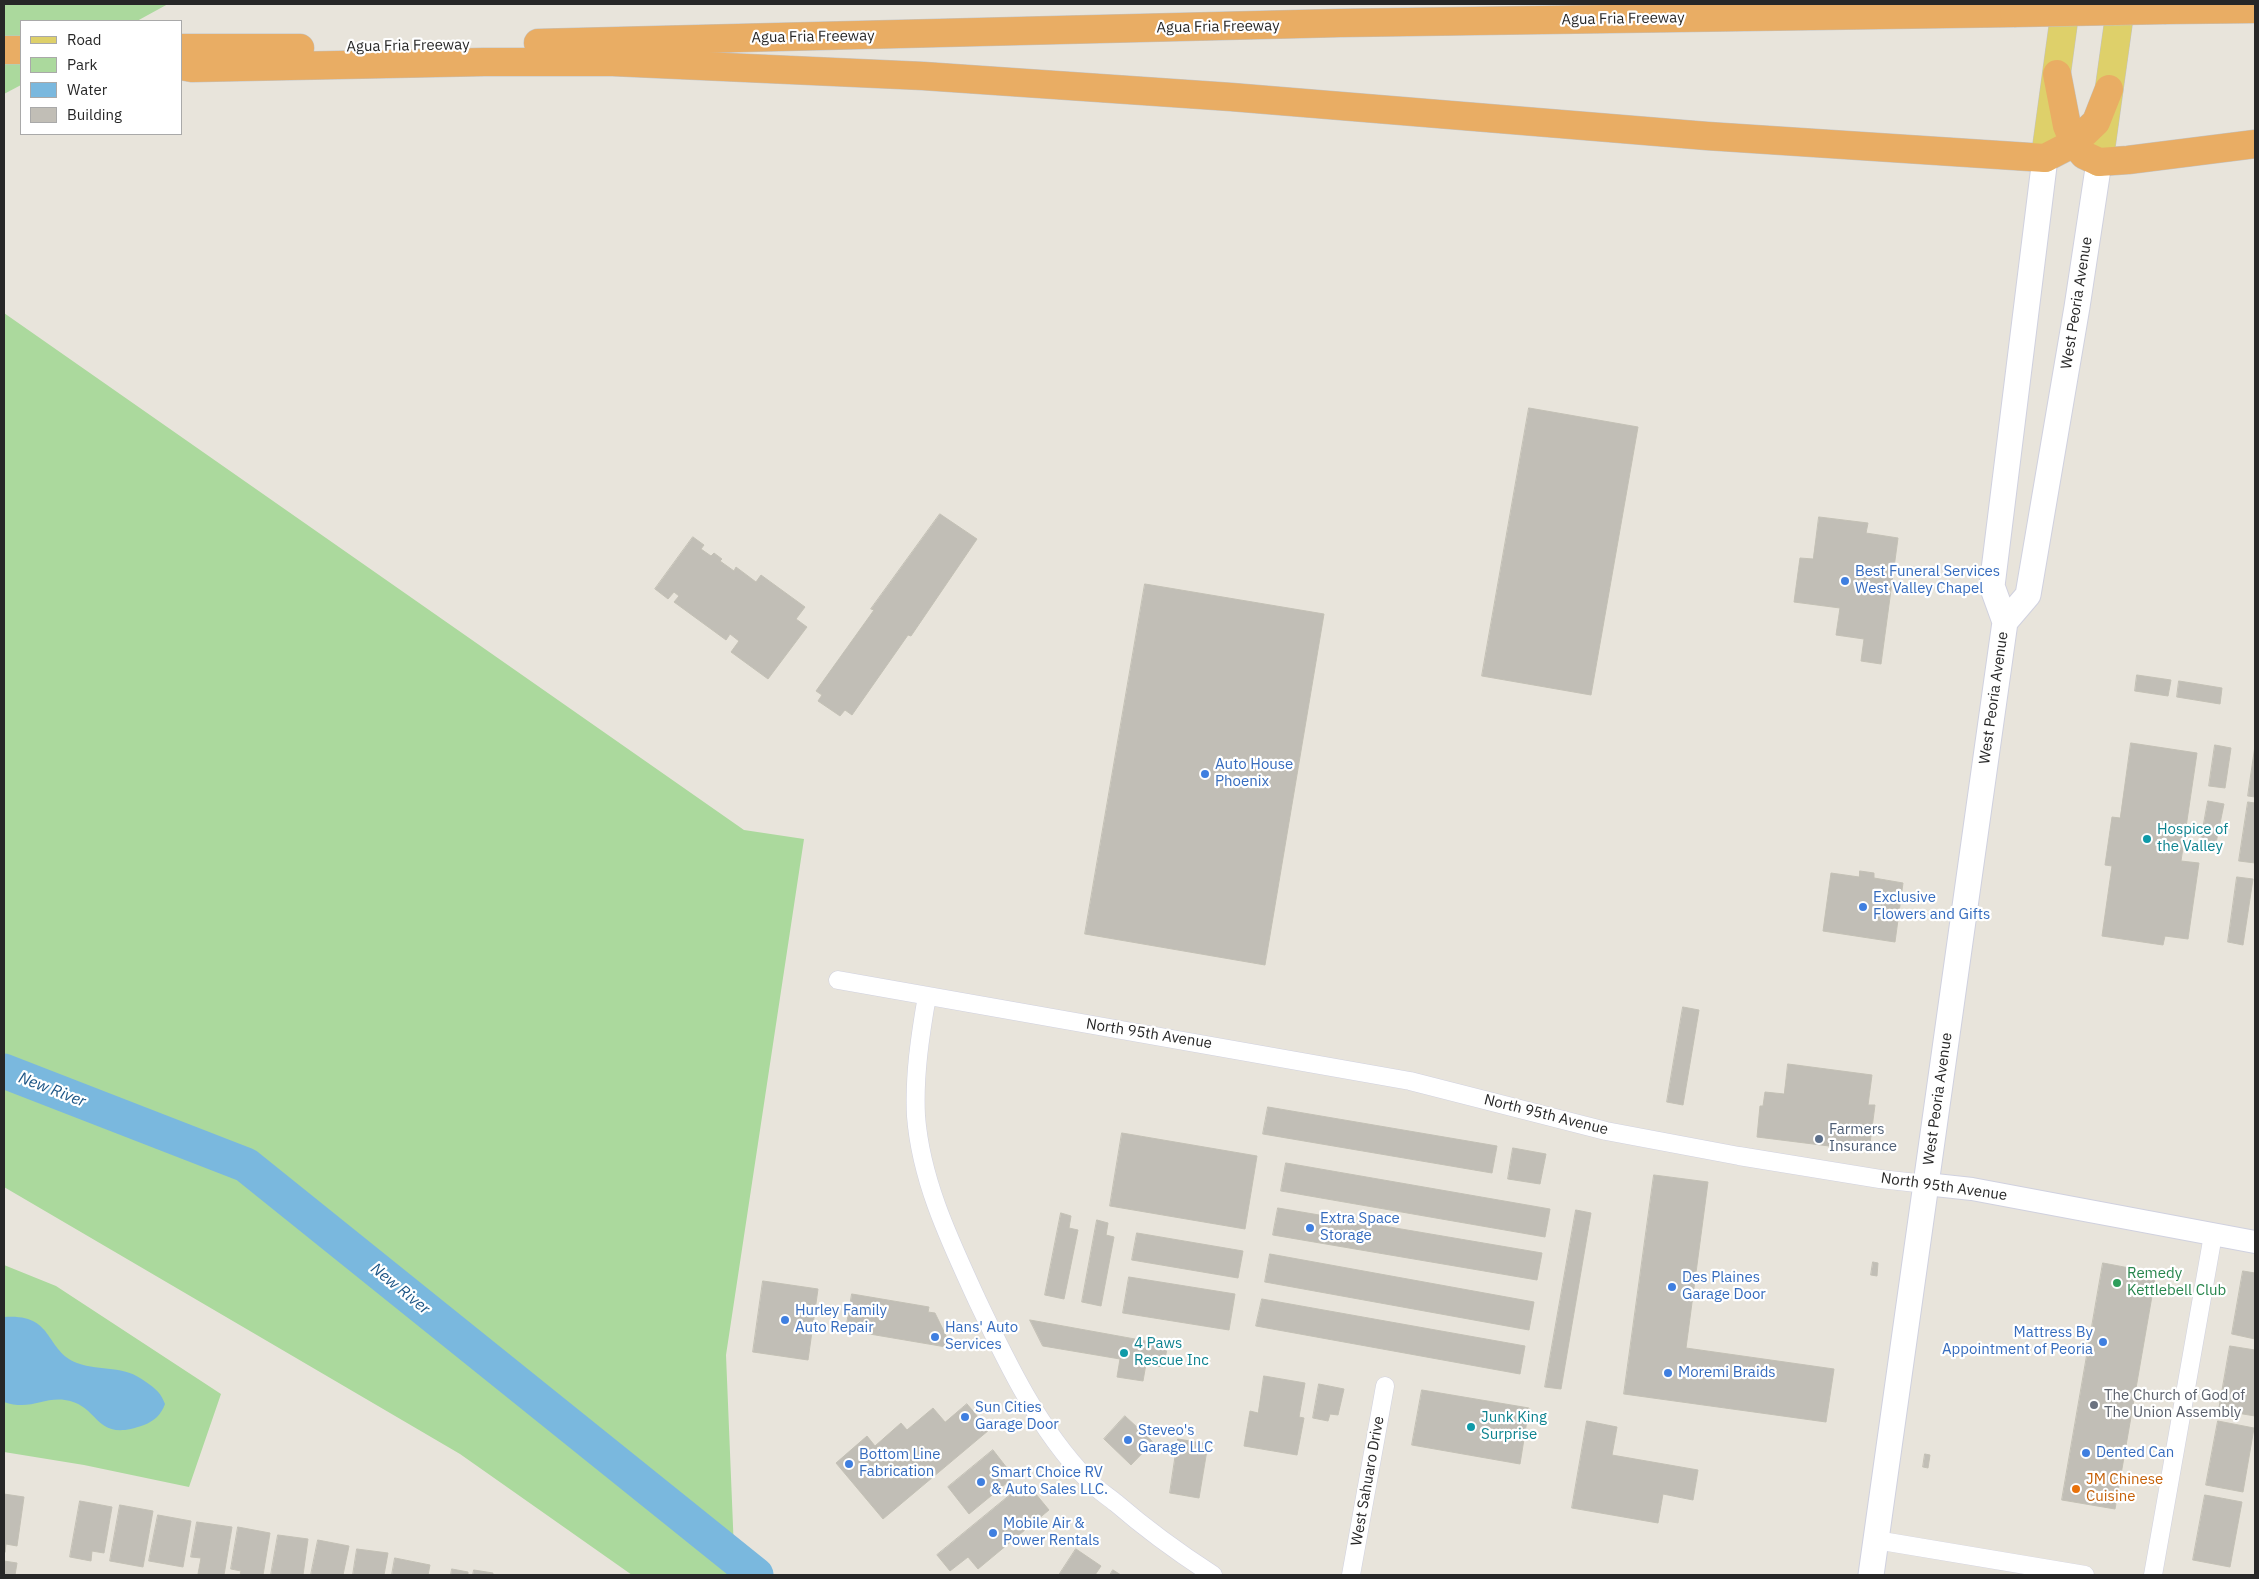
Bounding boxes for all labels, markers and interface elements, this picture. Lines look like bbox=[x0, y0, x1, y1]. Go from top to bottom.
street label: Agua Fria Freeway bbox=[1561, 9, 1685, 29]
street label: Agua Fria Freeway bbox=[1156, 17, 1280, 37]
legend bbox=[20, 20, 182, 135]
street label: Agua Fria Freeway bbox=[751, 27, 875, 47]
text: Road bbox=[67, 30, 102, 49]
street label: Agua Fria Freeway bbox=[346, 36, 470, 56]
text: Park bbox=[67, 55, 97, 74]
text: Water bbox=[67, 80, 107, 99]
text: Building bbox=[67, 105, 122, 124]
street label: West Peoria Avenue bbox=[2058, 236, 2096, 370]
place label: Best Funeral Services West Valley Chapel bbox=[1855, 563, 2000, 598]
marker: Best Funeral Services West Valley Chapel bbox=[1839, 575, 1851, 587]
street label: West Peoria Avenue bbox=[1976, 631, 2012, 765]
place label: Auto House Phoenix bbox=[1215, 756, 1293, 791]
marker: Auto House Phoenix bbox=[1199, 768, 1211, 780]
place label: Hospice of the Valley bbox=[2157, 821, 2228, 856]
marker: Hospice of the Valley bbox=[2141, 833, 2153, 845]
place label: Exclusive Flowers and Gifts bbox=[1873, 889, 1990, 924]
marker: Exclusive Flowers and Gifts bbox=[1857, 901, 1869, 913]
street label: North 95th Avenue bbox=[1085, 1015, 1213, 1053]
street label: West Peoria Avenue bbox=[1920, 1032, 1956, 1166]
water label: New River bbox=[16, 1068, 88, 1112]
street label: North 95th Avenue bbox=[1482, 1091, 1610, 1139]
place label: Farmers Insurance bbox=[1829, 1121, 1897, 1156]
marker: Farmers Insurance bbox=[1813, 1133, 1825, 1145]
street label: North 95th Avenue bbox=[1880, 1169, 2008, 1205]
place label: Extra Space Storage bbox=[1320, 1210, 1400, 1245]
marker: Extra Space Storage bbox=[1304, 1222, 1316, 1234]
water label: New River bbox=[367, 1259, 433, 1319]
place label: Remedy Kettlebell Club bbox=[2127, 1265, 2226, 1300]
place label: Des Plaines Garage Door bbox=[1682, 1269, 1766, 1304]
marker: Remedy Kettlebell Club bbox=[2111, 1277, 2123, 1289]
marker: Des Plaines Garage Door bbox=[1666, 1281, 1678, 1293]
place label: Hurley Family Auto Repair bbox=[795, 1302, 887, 1337]
marker: Hurley Family Auto Repair bbox=[779, 1314, 791, 1326]
place label: Hans' Auto Services bbox=[945, 1319, 1018, 1354]
place label: Mattress By Appointment of Peoria bbox=[1942, 1324, 2093, 1359]
marker: Hans' Auto Services bbox=[929, 1331, 941, 1343]
place label: 4 Paws Rescue Inc bbox=[1134, 1335, 1209, 1370]
marker: Mattress By Appointment of Peoria bbox=[2097, 1336, 2109, 1348]
marker: 4 Paws Rescue Inc bbox=[1118, 1347, 1130, 1359]
place label: Moremi Braids bbox=[1678, 1364, 1776, 1382]
marker: Moremi Braids bbox=[1662, 1367, 1674, 1379]
place label: The Church of God of The Union Assembly bbox=[2104, 1387, 2245, 1422]
place label: Sun Cities Garage Door bbox=[975, 1399, 1059, 1434]
marker: The Church of God of The Union Assembly bbox=[2088, 1399, 2100, 1411]
place label: Junk King Surprise bbox=[1481, 1409, 1547, 1444]
marker: Sun Cities Garage Door bbox=[959, 1411, 971, 1423]
street label: West Sahuaro Drive bbox=[1348, 1415, 1388, 1547]
marker: Junk King Surprise bbox=[1465, 1421, 1477, 1433]
place label: Steveo's Garage LLC bbox=[1138, 1422, 1213, 1457]
marker: Steveo's Garage LLC bbox=[1122, 1434, 1134, 1446]
place label: Dented Can bbox=[2096, 1444, 2174, 1462]
place label: Bottom Line Fabrication bbox=[859, 1446, 941, 1481]
marker: Dented Can bbox=[2080, 1447, 2092, 1459]
marker: Bottom Line Fabrication bbox=[843, 1458, 855, 1470]
place label: Smart Choice RV & Auto Sales LLC. bbox=[991, 1464, 1108, 1499]
place label: JM Chinese Cuisine bbox=[2086, 1471, 2163, 1506]
marker: Smart Choice RV & Auto Sales LLC. bbox=[975, 1476, 987, 1488]
marker: JM Chinese Cuisine bbox=[2070, 1483, 2082, 1495]
place label: Mobile Air & Power Rentals bbox=[1003, 1515, 1100, 1550]
marker: Mobile Air & Power Rentals bbox=[987, 1527, 999, 1539]

